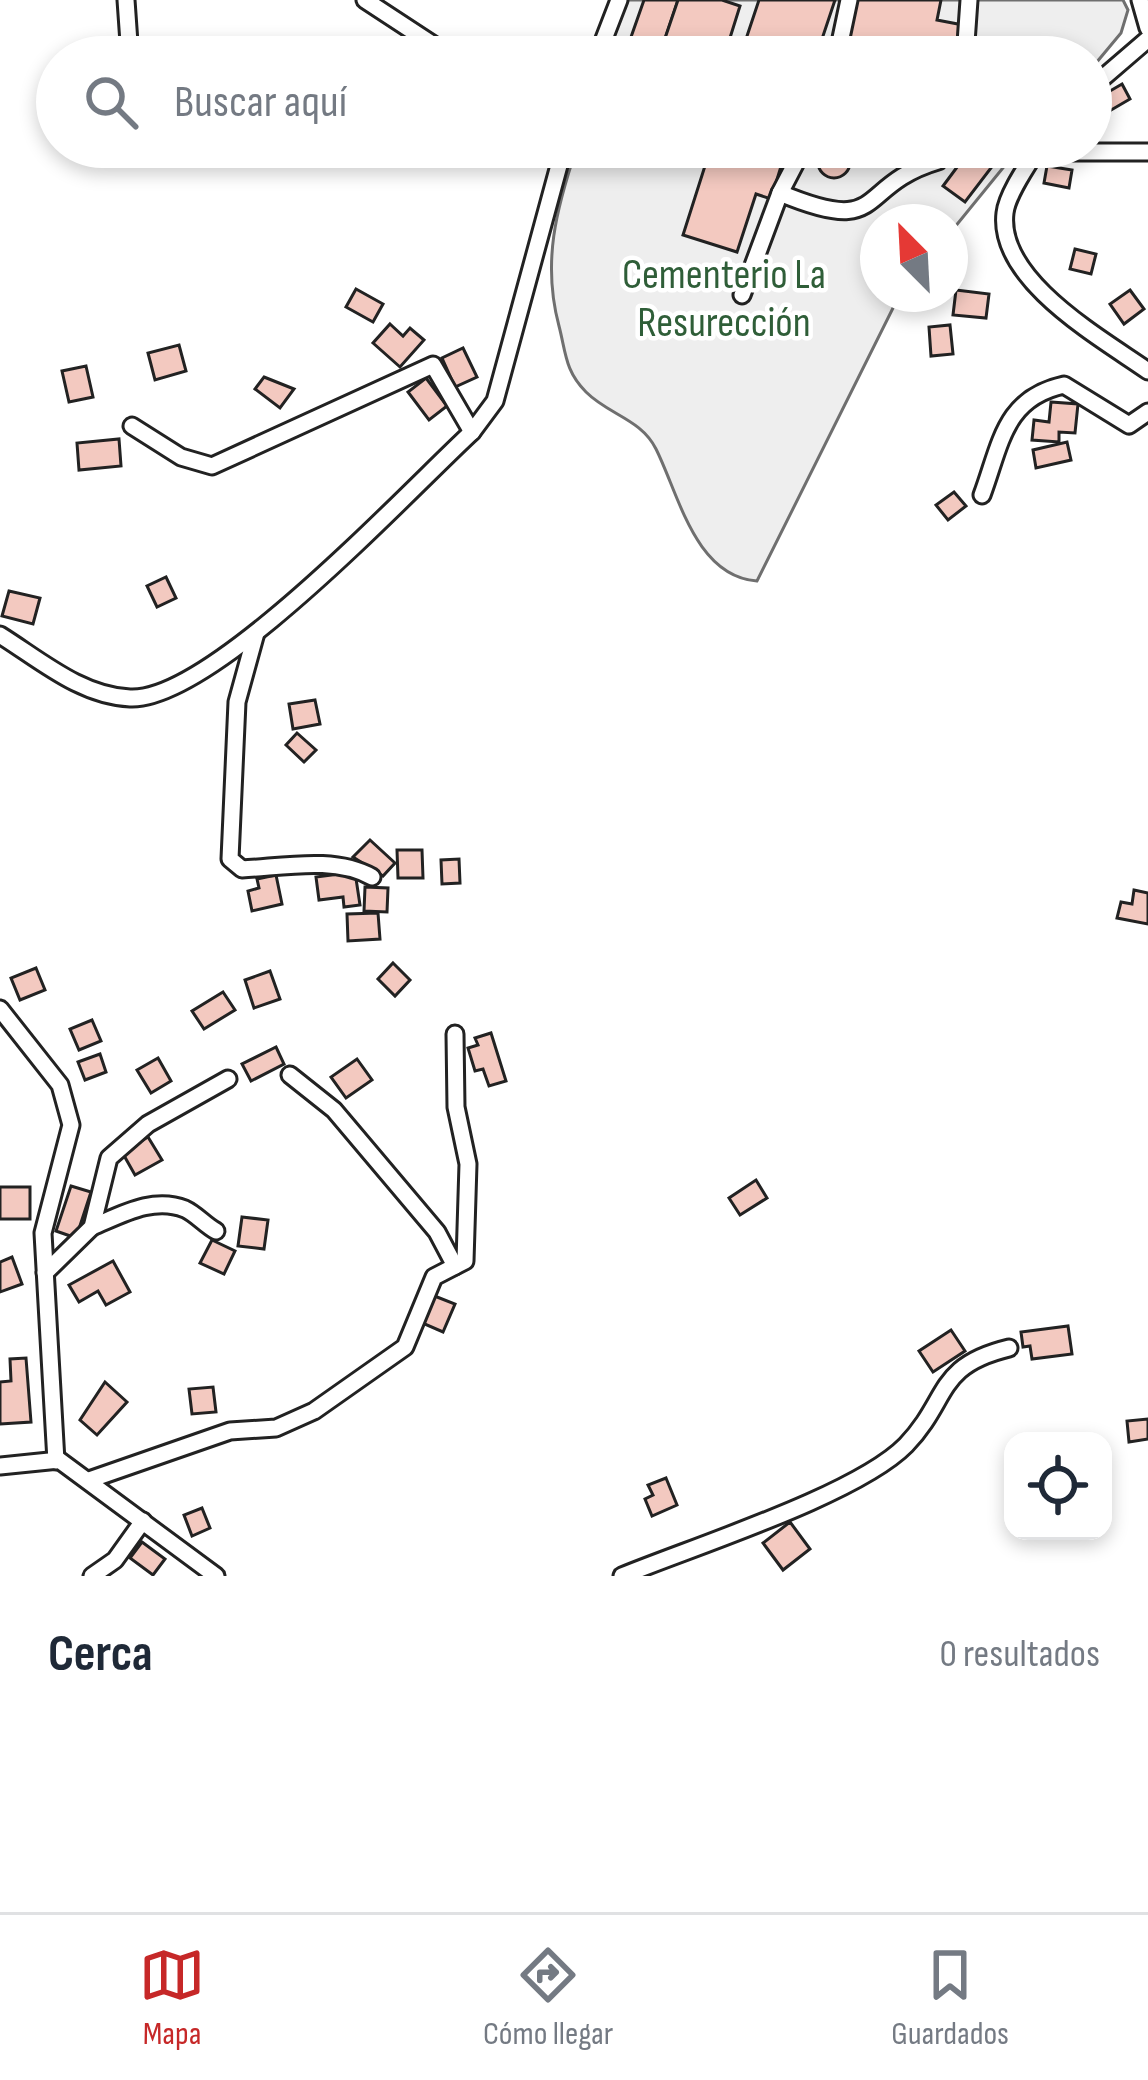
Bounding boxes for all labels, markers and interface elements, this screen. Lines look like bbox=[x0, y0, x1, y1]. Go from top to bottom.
search box bbox=[36, 36, 1112, 168]
icon: search bbox=[78, 69, 144, 135]
text: Buscar aquí bbox=[174, 75, 347, 130]
north arrow bbox=[860, 204, 968, 312]
park label: Cementerio La Resurección bbox=[622, 250, 826, 349]
map controls bbox=[1004, 1432, 1112, 1540]
button: locate bbox=[1004, 1432, 1112, 1540]
text: Cerca bbox=[48, 1624, 153, 1685]
text: 0 resultados bbox=[939, 1631, 1100, 1678]
tab: Mapa bbox=[139, 1942, 205, 2054]
tab: Cómo llegar bbox=[483, 1942, 613, 2054]
tab: Guardados bbox=[891, 1942, 1009, 2054]

